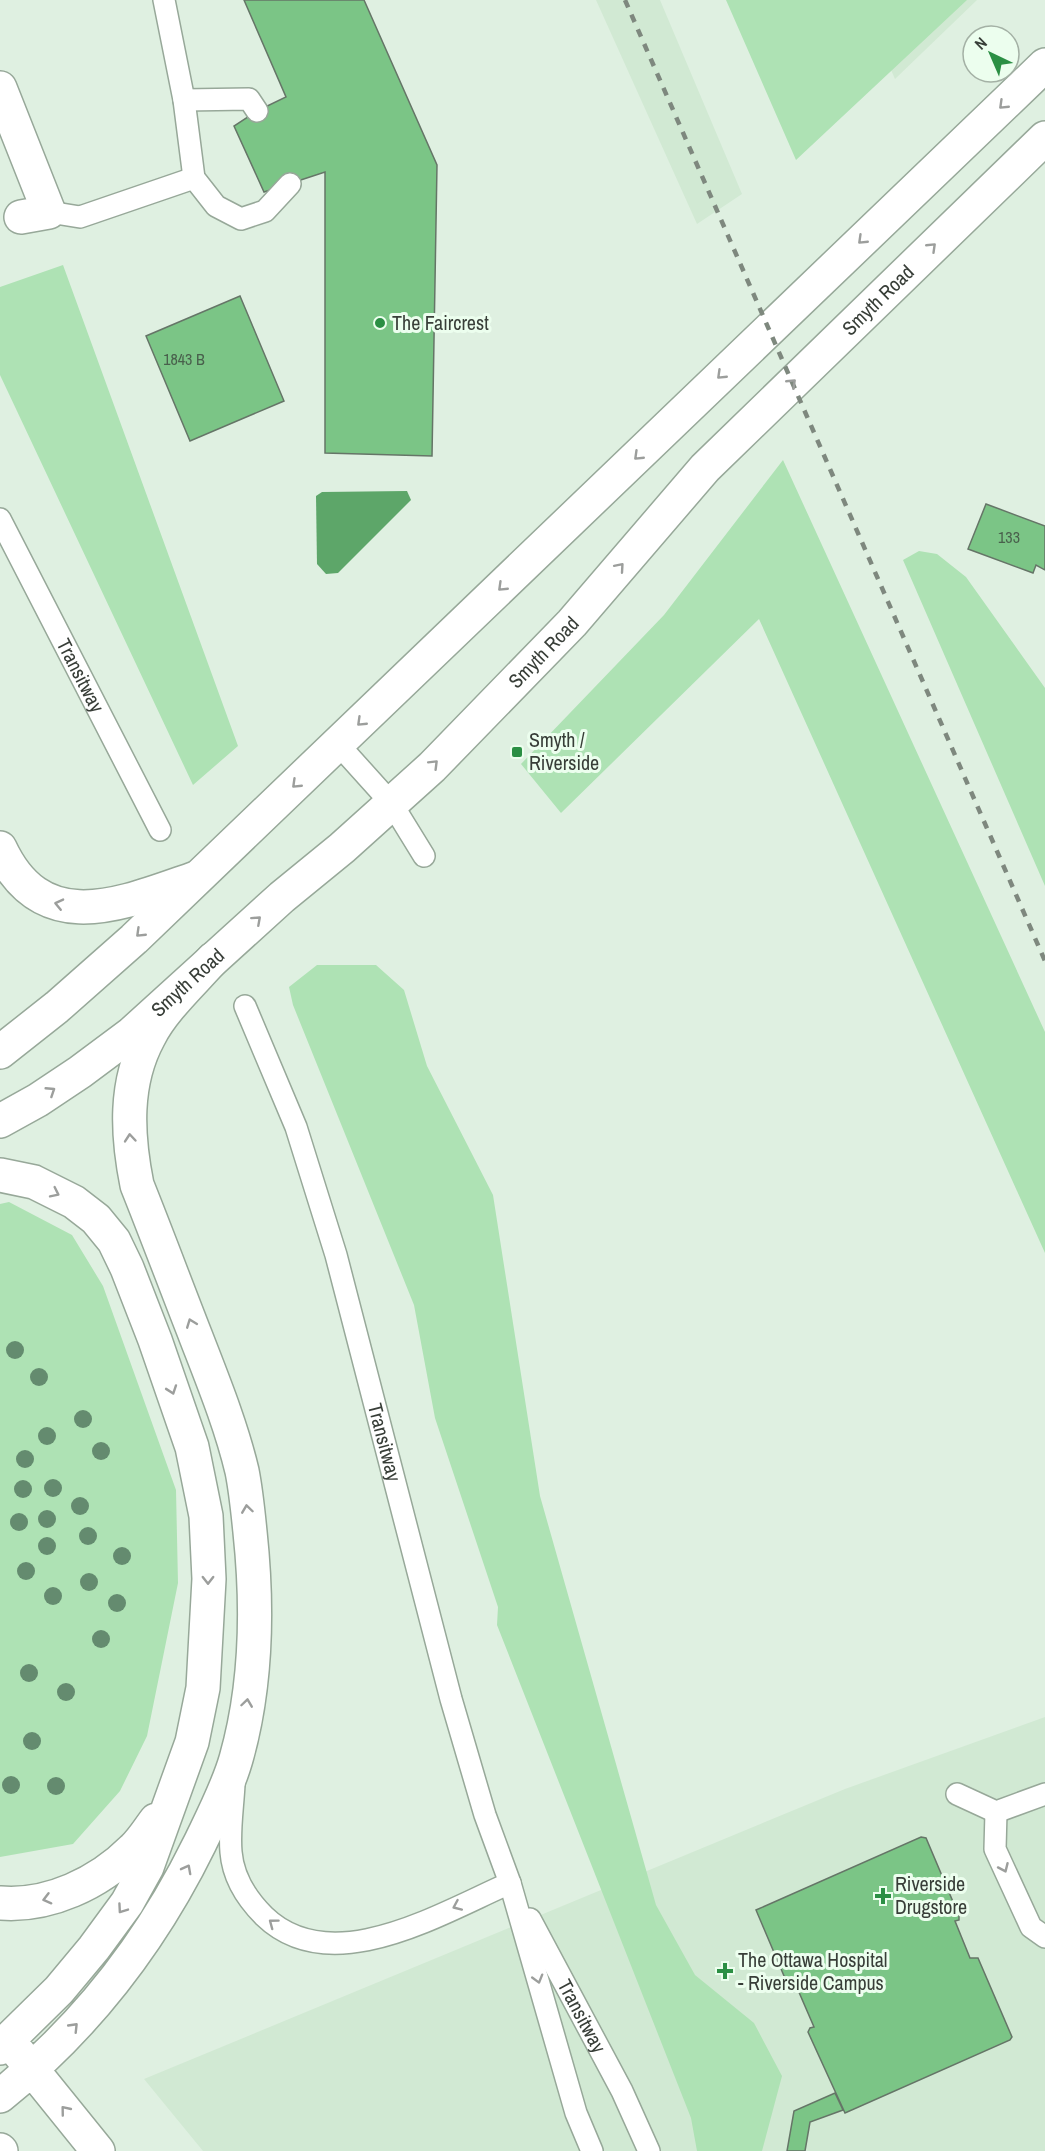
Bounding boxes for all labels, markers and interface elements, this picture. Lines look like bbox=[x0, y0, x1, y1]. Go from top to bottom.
north arrow bbox=[961, 24, 1021, 84]
text: N bbox=[970, 32, 992, 54]
one-way arrow bbox=[999, 98, 1010, 109]
one-way arrow bbox=[858, 233, 869, 244]
one-way arrow bbox=[925, 244, 936, 255]
street label: Smyth Road bbox=[836, 259, 919, 341]
place label: The Faircrest bbox=[392, 309, 489, 336]
marker: The Faircrest bbox=[373, 316, 387, 330]
house number: 1843 B bbox=[163, 348, 205, 370]
one-way arrow bbox=[718, 368, 729, 379]
one-way arrow bbox=[785, 380, 796, 391]
one-way arrow bbox=[634, 449, 644, 460]
house number: 133 bbox=[998, 526, 1020, 548]
one-way arrow bbox=[612, 563, 623, 574]
one-way arrow bbox=[498, 579, 509, 590]
street label: Smyth Road bbox=[502, 610, 584, 694]
street label: Transitway bbox=[51, 634, 112, 718]
one-way arrow bbox=[357, 714, 368, 725]
place label: Smyth / Riverside bbox=[529, 726, 599, 776]
marker: Smyth / Riverside bbox=[510, 745, 524, 759]
one-way arrow bbox=[427, 761, 438, 772]
one-way arrow bbox=[292, 777, 303, 788]
one-way arrow bbox=[54, 899, 64, 912]
one-way arrow bbox=[250, 916, 261, 927]
one-way arrow bbox=[136, 926, 146, 937]
street label: Smyth Road bbox=[145, 942, 230, 1023]
one-way arrow bbox=[44, 1088, 55, 1099]
one-way arrow bbox=[124, 1134, 137, 1143]
one-way arrow bbox=[49, 1185, 60, 1197]
one-way arrow bbox=[185, 1318, 198, 1329]
one-way arrow bbox=[165, 1384, 178, 1395]
street label: Transitway bbox=[362, 1400, 408, 1485]
one-way arrow bbox=[242, 1504, 254, 1513]
one-way arrow bbox=[202, 1576, 215, 1585]
one-way arrow bbox=[241, 1698, 253, 1708]
one-way arrow bbox=[997, 1862, 1009, 1873]
one-way arrow bbox=[180, 1865, 191, 1875]
place label: Riverside Drugstore bbox=[895, 1870, 967, 1920]
marker: Riverside Drugstore bbox=[876, 1889, 890, 1903]
one-way arrow bbox=[42, 1891, 52, 1904]
one-way arrow bbox=[452, 1899, 463, 1911]
one-way arrow bbox=[118, 1903, 129, 1914]
one-way arrow bbox=[269, 1919, 280, 1930]
place label: The Ottawa Hospital - Riverside Campus bbox=[738, 1946, 888, 1996]
marker: The Ottawa Hospital - Riverside Campus bbox=[716, 1962, 734, 1980]
one-way arrow bbox=[531, 1973, 543, 1984]
street label: Transitway bbox=[552, 1974, 613, 2058]
one-way arrow bbox=[66, 2023, 77, 2034]
one-way arrow bbox=[62, 2106, 73, 2117]

